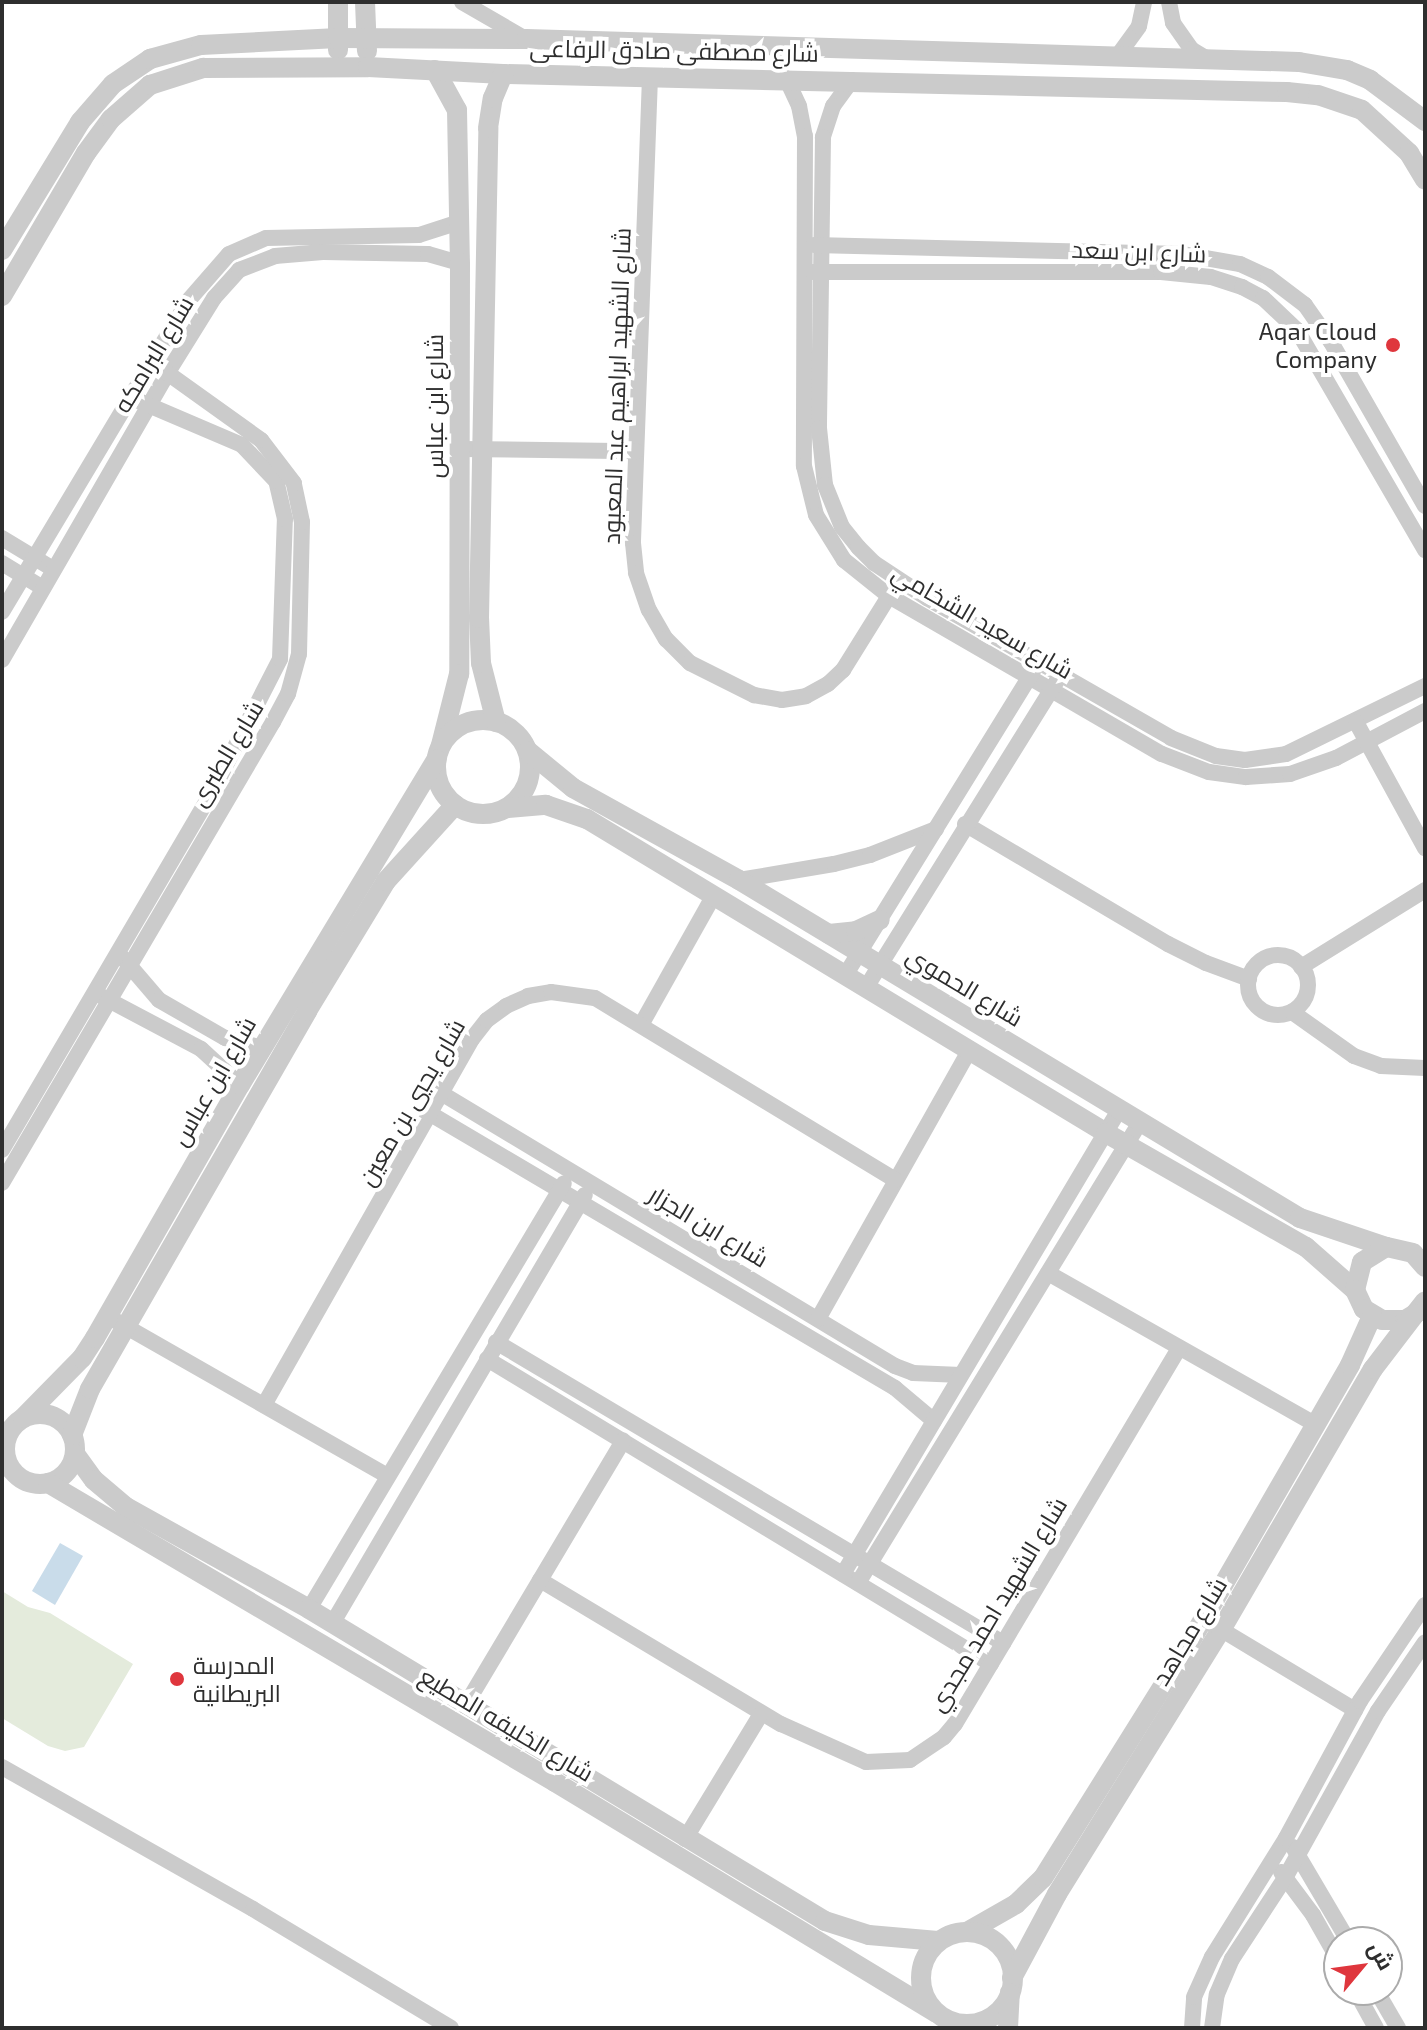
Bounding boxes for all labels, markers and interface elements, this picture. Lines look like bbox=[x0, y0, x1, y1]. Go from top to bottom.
street label: شارع مصطفى صادق الرفاعى bbox=[529, 33, 819, 67]
street label: شارع الشهيد ابراهيم عبد المعبود bbox=[596, 227, 636, 545]
street label: شارع ابن سعد bbox=[1071, 234, 1207, 268]
street label: شارع البرامكه bbox=[107, 291, 199, 417]
place label: Aqar Cloud Company bbox=[1258, 317, 1377, 373]
street label: شارع ابن عباس bbox=[420, 334, 448, 478]
marker: Aqar Cloud Company bbox=[1384, 336, 1402, 354]
street label: شارع سعيد الشخامي bbox=[887, 558, 1079, 684]
street label: شارع الطبرى bbox=[183, 695, 269, 811]
street label: شارع الحموي bbox=[901, 940, 1029, 1032]
street label: شارع ابن عباس bbox=[164, 1011, 262, 1151]
street label: شارع يحيي بن معين bbox=[352, 1013, 470, 1191]
street label: شارع ابن الجزار bbox=[644, 1179, 774, 1273]
street label: شارع الشهيد احمد مجدي bbox=[922, 1492, 1072, 1716]
street label: شارع مجاهد bbox=[1146, 1572, 1232, 1690]
place label: المدرسة البريطانية bbox=[193, 1651, 281, 1707]
street label: شارع الخليفه المطيع bbox=[415, 1661, 599, 1787]
marker: المدرسة البريطانية bbox=[168, 1670, 186, 1688]
north arrow bbox=[1323, 1926, 1403, 2006]
text: ش bbox=[1364, 1937, 1400, 1974]

